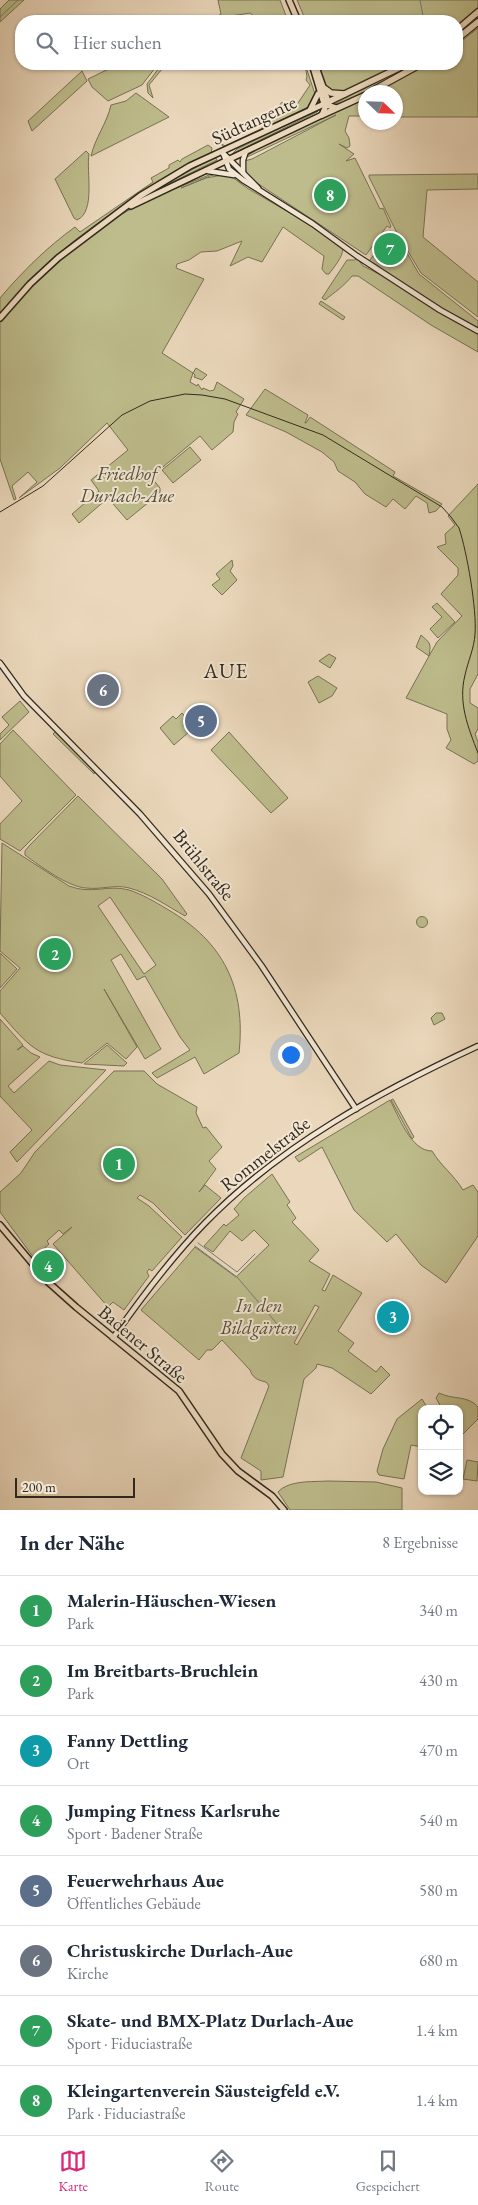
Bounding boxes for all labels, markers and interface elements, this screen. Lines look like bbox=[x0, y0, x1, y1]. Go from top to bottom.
search box bbox=[15, 15, 463, 70]
icon: search bbox=[33, 29, 61, 57]
text: Hier suchen bbox=[73, 30, 162, 55]
north arrow bbox=[358, 85, 403, 130]
street label: Südtangente bbox=[207, 89, 301, 151]
pin: 8 bbox=[314, 176, 346, 214]
pin: 7 bbox=[374, 230, 406, 268]
park label: Friedhof Durlach-Aue bbox=[79, 461, 174, 508]
district label: AUE bbox=[203, 657, 248, 684]
pin: 6 bbox=[87, 671, 119, 709]
pin: 5 bbox=[185, 702, 217, 740]
street label: Brühlstraße bbox=[168, 824, 240, 906]
pin: 2 bbox=[39, 935, 71, 973]
your location bbox=[278, 1042, 304, 1068]
street label: Rommelstraße bbox=[215, 1111, 315, 1197]
pin: 1 bbox=[103, 1145, 135, 1183]
pin: 4 bbox=[32, 1247, 64, 1285]
park label: In den Bildgärten bbox=[220, 1293, 297, 1340]
pin: 3 bbox=[377, 1298, 409, 1336]
street label: Badener Straße bbox=[93, 1299, 193, 1389]
map controls bbox=[418, 1405, 463, 1495]
button: locate bbox=[418, 1405, 463, 1450]
button: layers bbox=[418, 1450, 463, 1495]
scale bar bbox=[15, 1475, 135, 1498]
text: 200 m bbox=[22, 1478, 56, 1496]
text: In der Nähe bbox=[20, 1529, 125, 1556]
text: 8 Ergebnisse bbox=[382, 1532, 458, 1553]
text: Malerin-Häuschen-Wiesen bbox=[67, 1588, 276, 1613]
text: 1 bbox=[32, 1600, 40, 1621]
text: 340 m bbox=[419, 1600, 458, 1621]
text: Park bbox=[67, 1613, 94, 1634]
text: Im Breitbarts-Bruchlein bbox=[67, 1658, 258, 1683]
text: 2 bbox=[32, 1670, 40, 1691]
text: 430 m bbox=[419, 1670, 458, 1691]
text: Park bbox=[67, 1683, 94, 1704]
text: Fanny Dettling bbox=[67, 1728, 188, 1753]
text: 3 bbox=[32, 1740, 40, 1761]
text: 470 m bbox=[419, 1740, 458, 1761]
text: Ort bbox=[67, 1753, 90, 1774]
text: Jumping Fitness Karlsruhe bbox=[67, 1798, 280, 1823]
text: 4 bbox=[32, 1810, 40, 1831]
text: 540 m bbox=[419, 1810, 458, 1831]
text: Sport · Badener Straße bbox=[67, 1823, 202, 1844]
text: Feuerwehrhaus Aue bbox=[67, 1868, 224, 1893]
text: 5 bbox=[32, 1880, 40, 1901]
text: 580 m bbox=[419, 1880, 458, 1901]
text: Öffentliches Gebäude bbox=[67, 1893, 201, 1914]
text: Christuskirche Durlach-Aue bbox=[67, 1938, 293, 1963]
text: 6 bbox=[32, 1950, 40, 1971]
text: 680 m bbox=[419, 1950, 458, 1971]
text: Kirche bbox=[67, 1963, 108, 1984]
text: Skate- und BMX-Platz Durlach-Aue bbox=[67, 2008, 354, 2033]
text: 7 bbox=[32, 2020, 40, 2041]
text: 1.4 km bbox=[416, 2020, 458, 2041]
text: Sport · Fiduciastraße bbox=[67, 2033, 192, 2054]
text: Kleingartenverein Säusteigfeld e.V. bbox=[67, 2078, 340, 2103]
text: 8 bbox=[32, 2090, 40, 2111]
text: 1.4 km bbox=[416, 2090, 458, 2111]
text: Park · Fiduciastraße bbox=[67, 2103, 186, 2124]
tab: Karte bbox=[58, 2147, 88, 2195]
tab: Route bbox=[205, 2147, 239, 2195]
tab: Gespeichert bbox=[356, 2147, 420, 2195]

